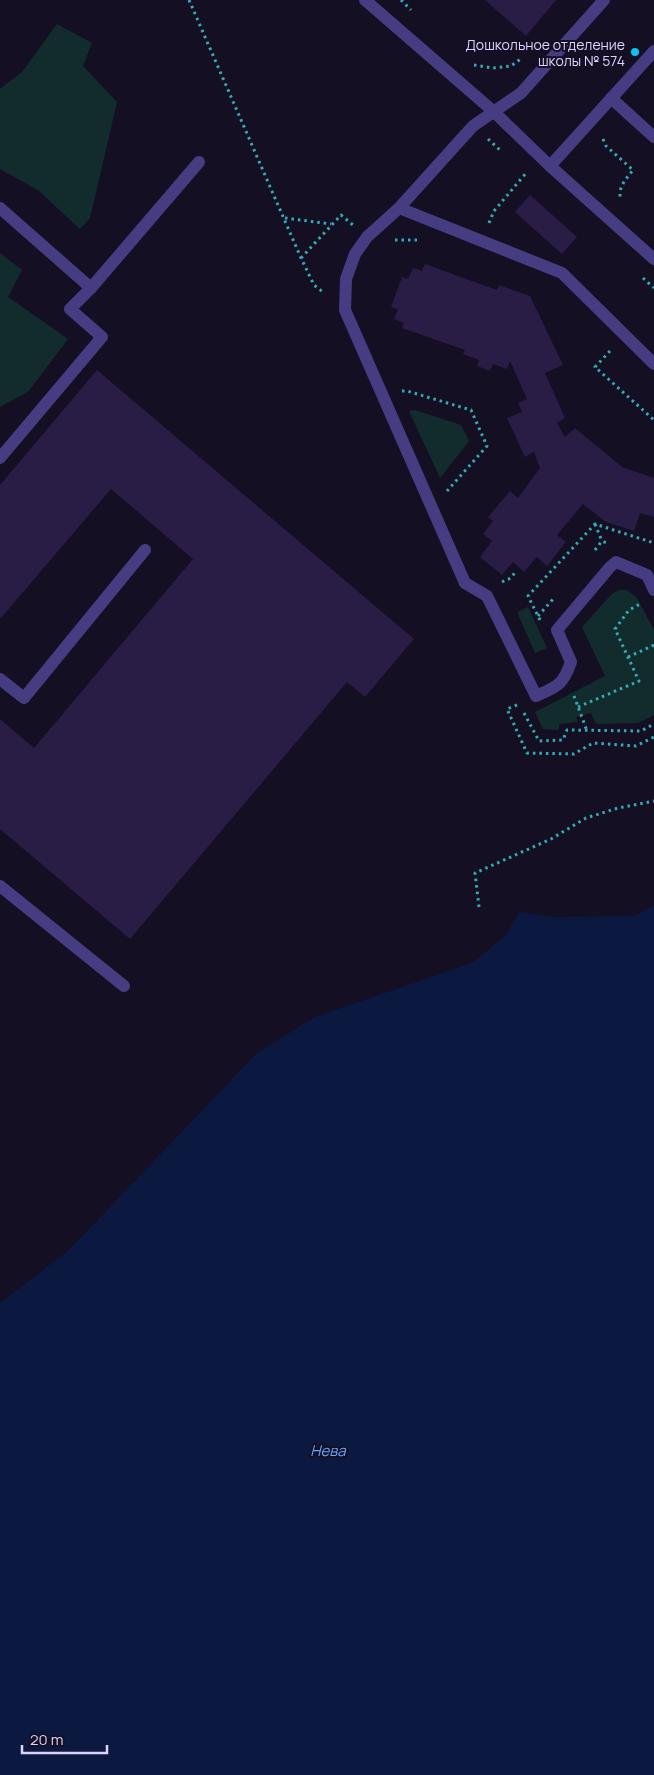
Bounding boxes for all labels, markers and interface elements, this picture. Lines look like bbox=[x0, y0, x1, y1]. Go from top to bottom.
place label: Дошкольное отделение школы № 574 bbox=[466, 35, 625, 70]
marker: Дошкольное отделение школы № 574 bbox=[629, 46, 641, 58]
water label: Нева bbox=[310, 1440, 346, 1461]
scale bar bbox=[22, 1722, 108, 1754]
text: 20 m bbox=[30, 1729, 63, 1750]

